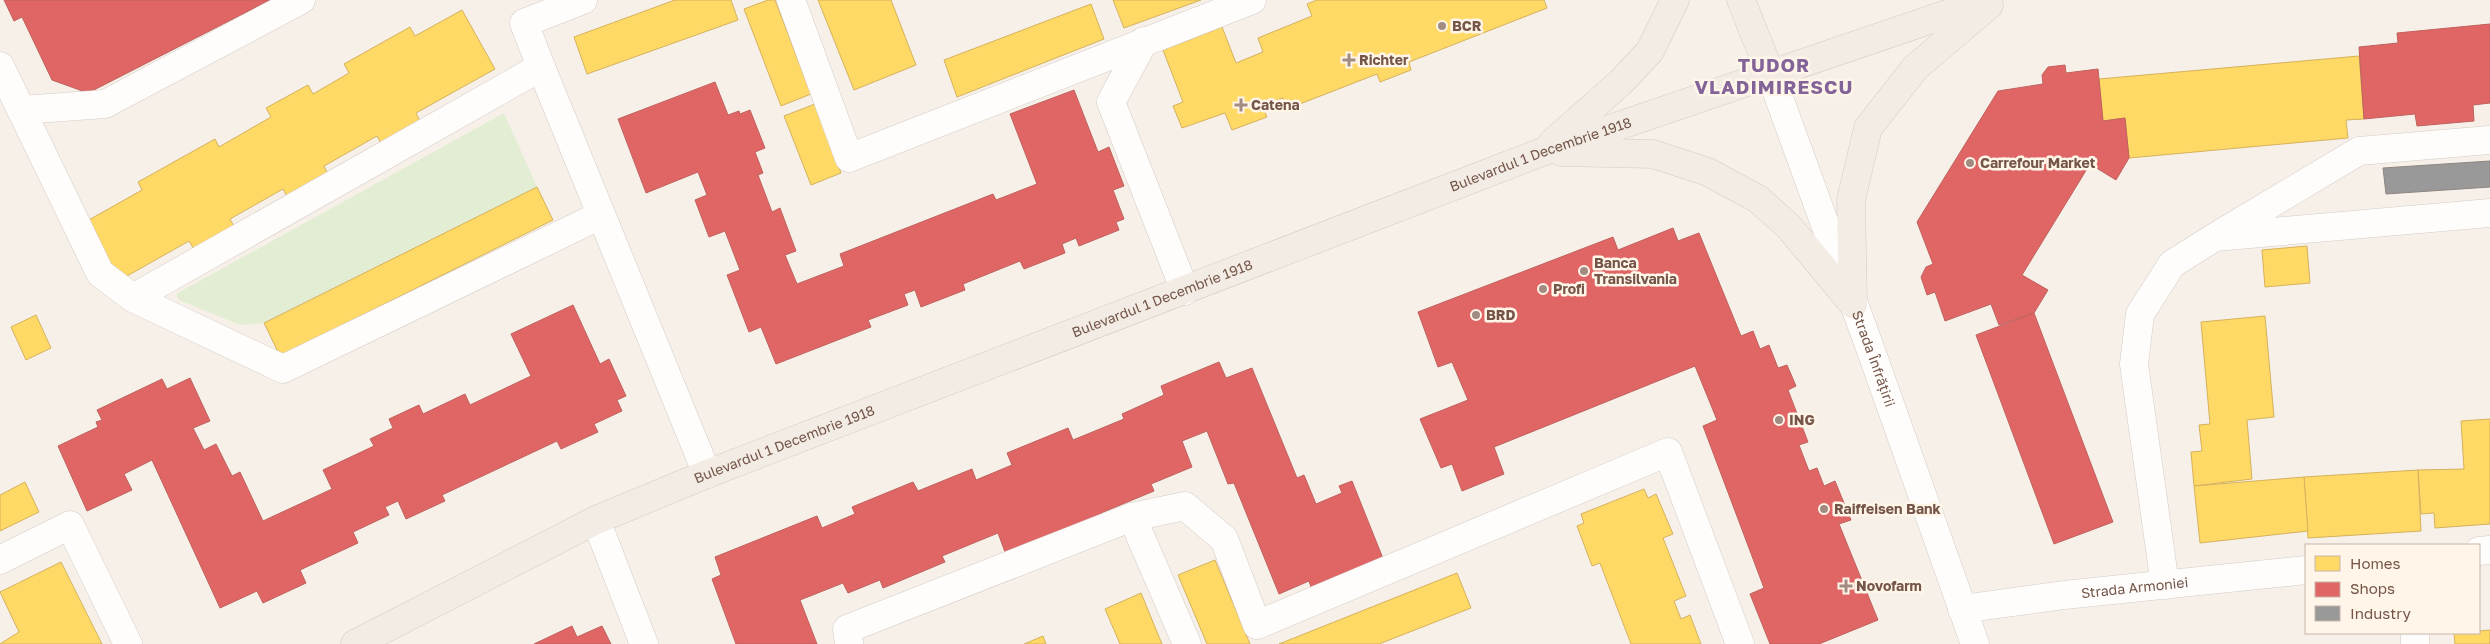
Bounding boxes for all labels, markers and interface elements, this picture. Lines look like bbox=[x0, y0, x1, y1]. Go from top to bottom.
place label: BCR bbox=[1452, 17, 1482, 34]
marker: BCR bbox=[1436, 20, 1448, 32]
place label: Richter bbox=[1359, 51, 1409, 68]
district label: TUDOR VLADIMIRESCU bbox=[1695, 53, 1853, 98]
marker: Richter bbox=[1343, 54, 1355, 66]
place label: Catena bbox=[1251, 96, 1300, 113]
marker: Catena bbox=[1235, 99, 1247, 111]
street label: Bulevardul 1 Decembrie 1918 bbox=[1447, 113, 1634, 195]
place label: Carrefour Market bbox=[1980, 154, 2096, 171]
marker: Carrefour Market bbox=[1964, 157, 1976, 169]
place label: Banca Transilvania bbox=[1594, 254, 1677, 287]
street label: Bulevardul 1 Decembrie 1918 bbox=[1069, 255, 1255, 341]
marker: Banca Transilvania bbox=[1578, 265, 1590, 277]
place label: Profi bbox=[1553, 280, 1585, 297]
marker: Profi bbox=[1537, 283, 1549, 295]
place label: BRD bbox=[1486, 306, 1516, 323]
street label: Strada Înfrățirii bbox=[1849, 308, 1899, 409]
marker: BRD bbox=[1470, 309, 1482, 321]
street label: Bulevardul 1 Decembrie 1918 bbox=[691, 401, 877, 487]
place label: ING bbox=[1789, 411, 1815, 428]
marker: ING bbox=[1773, 414, 1785, 426]
place label: Raiffeisen Bank bbox=[1834, 500, 1941, 517]
marker: Raiffeisen Bank bbox=[1818, 503, 1830, 515]
legend bbox=[2305, 544, 2480, 634]
text: Homes bbox=[2350, 554, 2400, 572]
street label: Strada Armoniei bbox=[2080, 573, 2189, 601]
place label: Novofarm bbox=[1856, 577, 1922, 594]
text: Shops bbox=[2350, 579, 2395, 597]
marker: Novofarm bbox=[1840, 580, 1852, 592]
text: Industry bbox=[2350, 604, 2411, 622]

